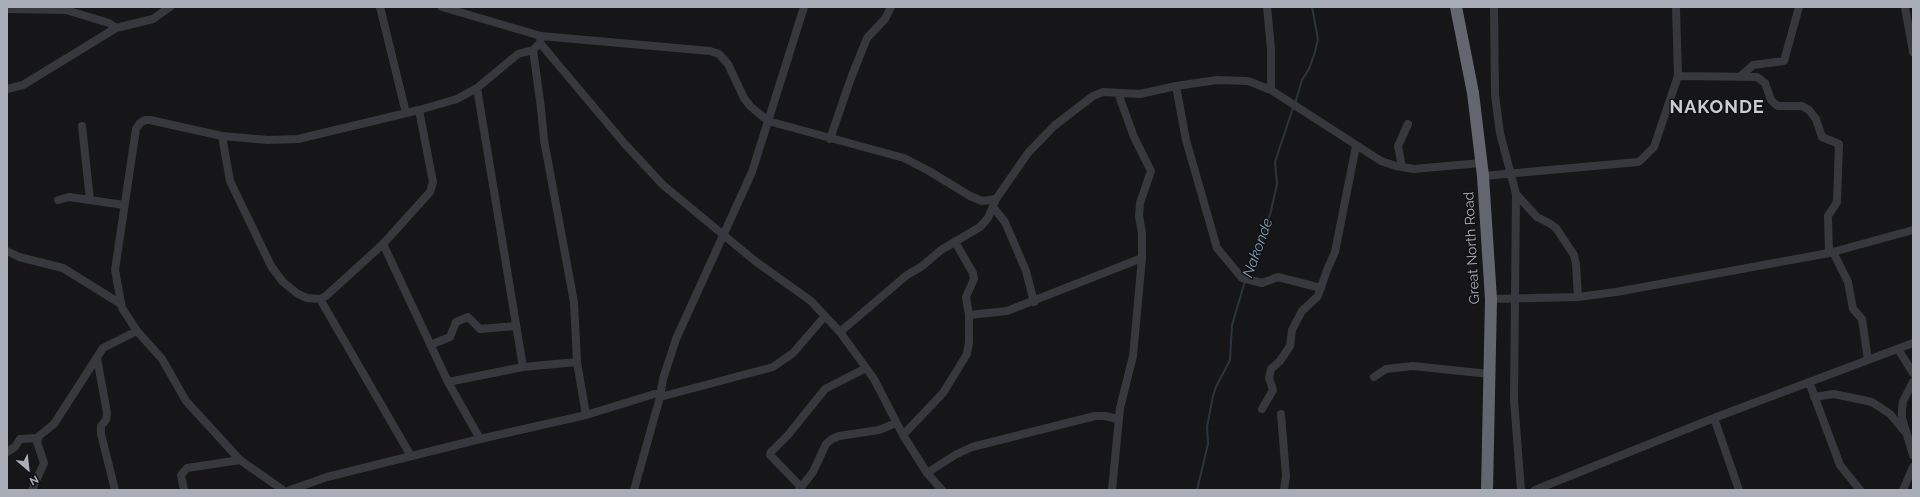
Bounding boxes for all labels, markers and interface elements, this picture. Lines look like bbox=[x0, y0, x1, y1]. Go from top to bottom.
district label: NAKONDE bbox=[1669, 97, 1765, 119]
street label: Great North Road bbox=[1461, 191, 1483, 305]
water label: Nakonde bbox=[1239, 216, 1277, 280]
north arrow bbox=[8, 449, 48, 489]
text: N bbox=[27, 472, 41, 488]

